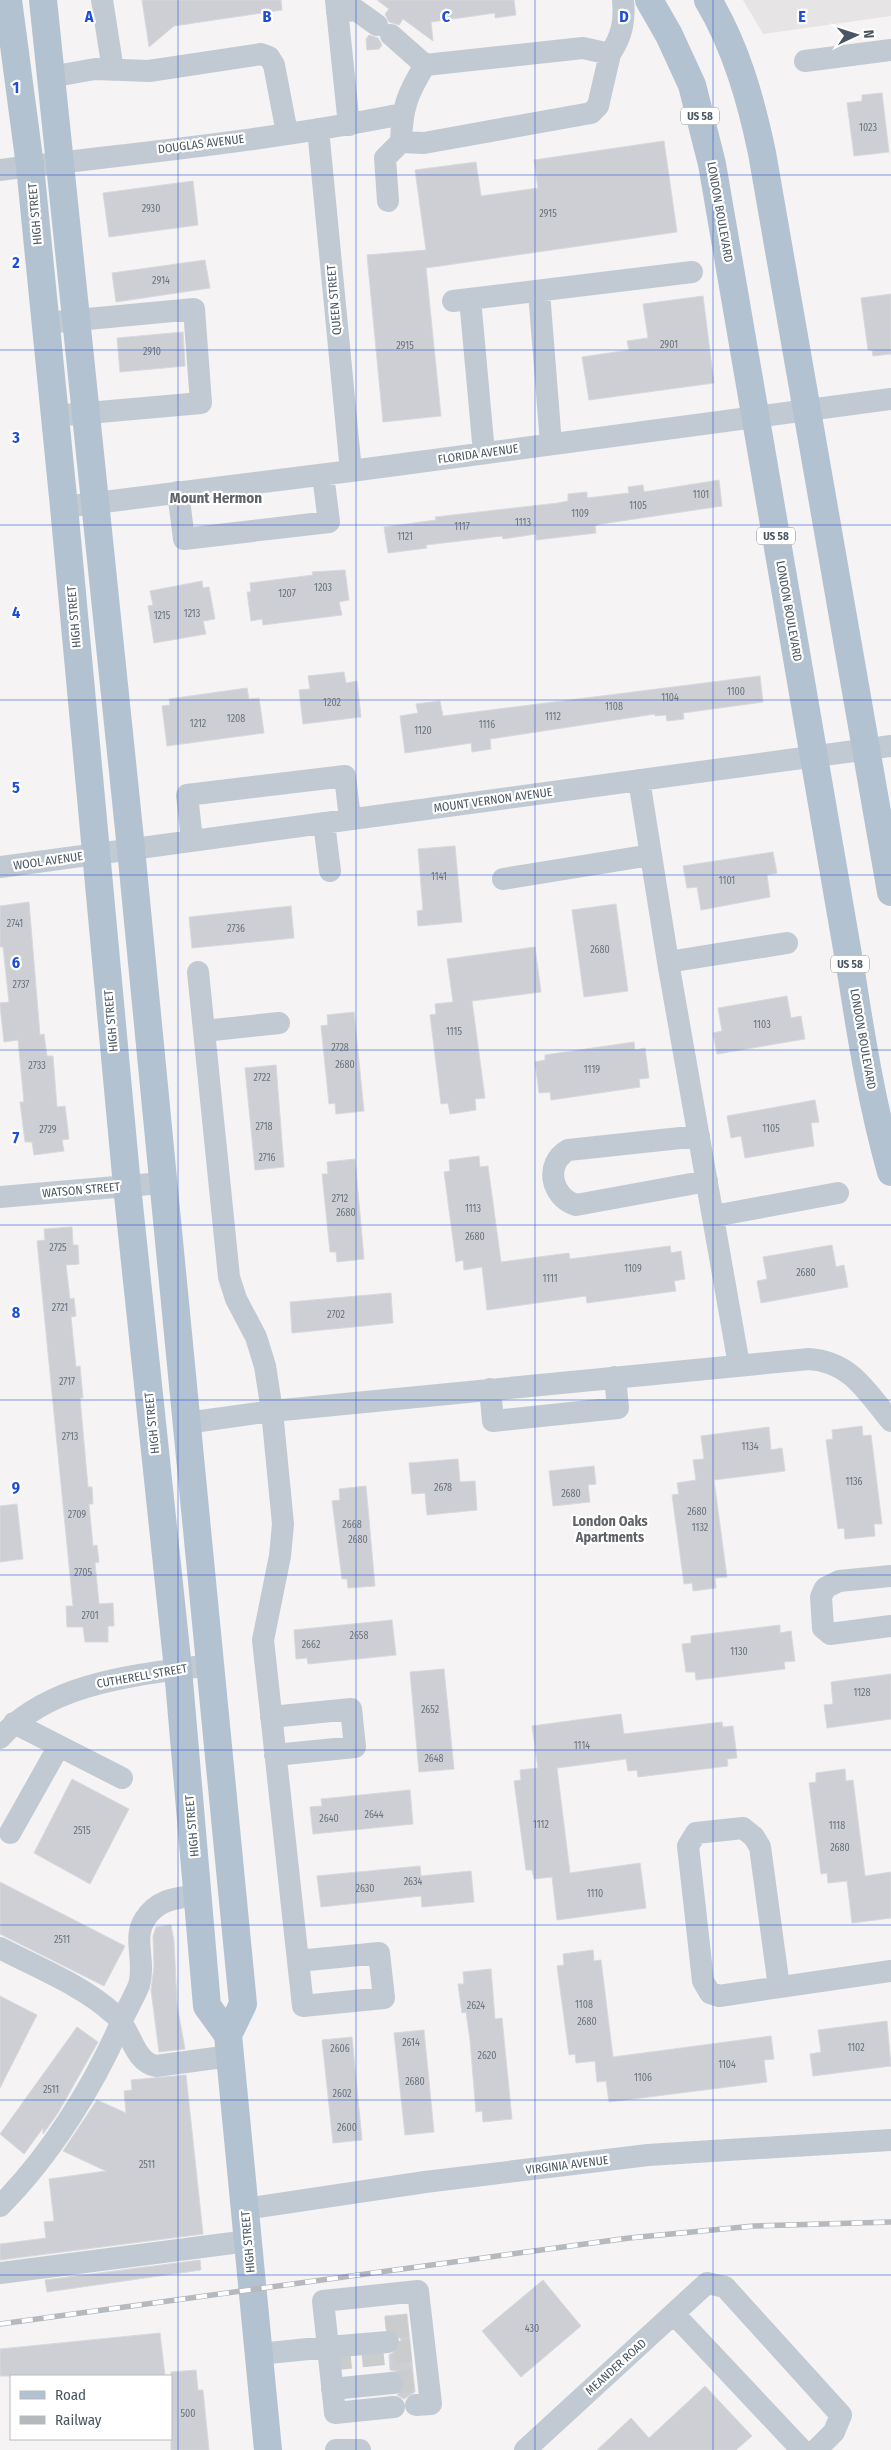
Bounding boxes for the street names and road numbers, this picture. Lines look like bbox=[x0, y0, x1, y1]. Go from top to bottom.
road number: US 58 bbox=[681, 108, 719, 124]
street label: DOUGLAS AVENUE bbox=[157, 132, 245, 156]
street label: LONDON BOULEVARD bbox=[704, 161, 736, 264]
street label: HIGH STREET bbox=[25, 182, 45, 245]
street label: QUEEN STREET bbox=[324, 264, 344, 336]
street label: FLORIDA AVENUE bbox=[437, 441, 519, 467]
road number: US 58 bbox=[757, 528, 795, 544]
street label: LONDON BOULEVARD bbox=[773, 560, 805, 663]
street label: HIGH STREET bbox=[64, 585, 84, 648]
street label: MOUNT VERNON AVENUE bbox=[433, 785, 554, 815]
street label: WOOL AVENUE bbox=[12, 849, 84, 873]
road number: US 58 bbox=[831, 956, 869, 972]
street label: LONDON BOULEVARD bbox=[847, 988, 879, 1091]
street label: HIGH STREET bbox=[101, 989, 121, 1052]
street label: WATSON STREET bbox=[41, 1180, 121, 1200]
street label: HIGH STREET bbox=[142, 1391, 162, 1455]
street label: CUTHERELL STREET bbox=[96, 1661, 189, 1691]
street label: HIGH STREET bbox=[182, 1794, 202, 1857]
street label: VIRGINIA AVENUE bbox=[525, 2153, 609, 2177]
street label: HIGH STREET bbox=[238, 2210, 258, 2273]
street label: MEANDER ROAD bbox=[583, 2336, 649, 2398]

